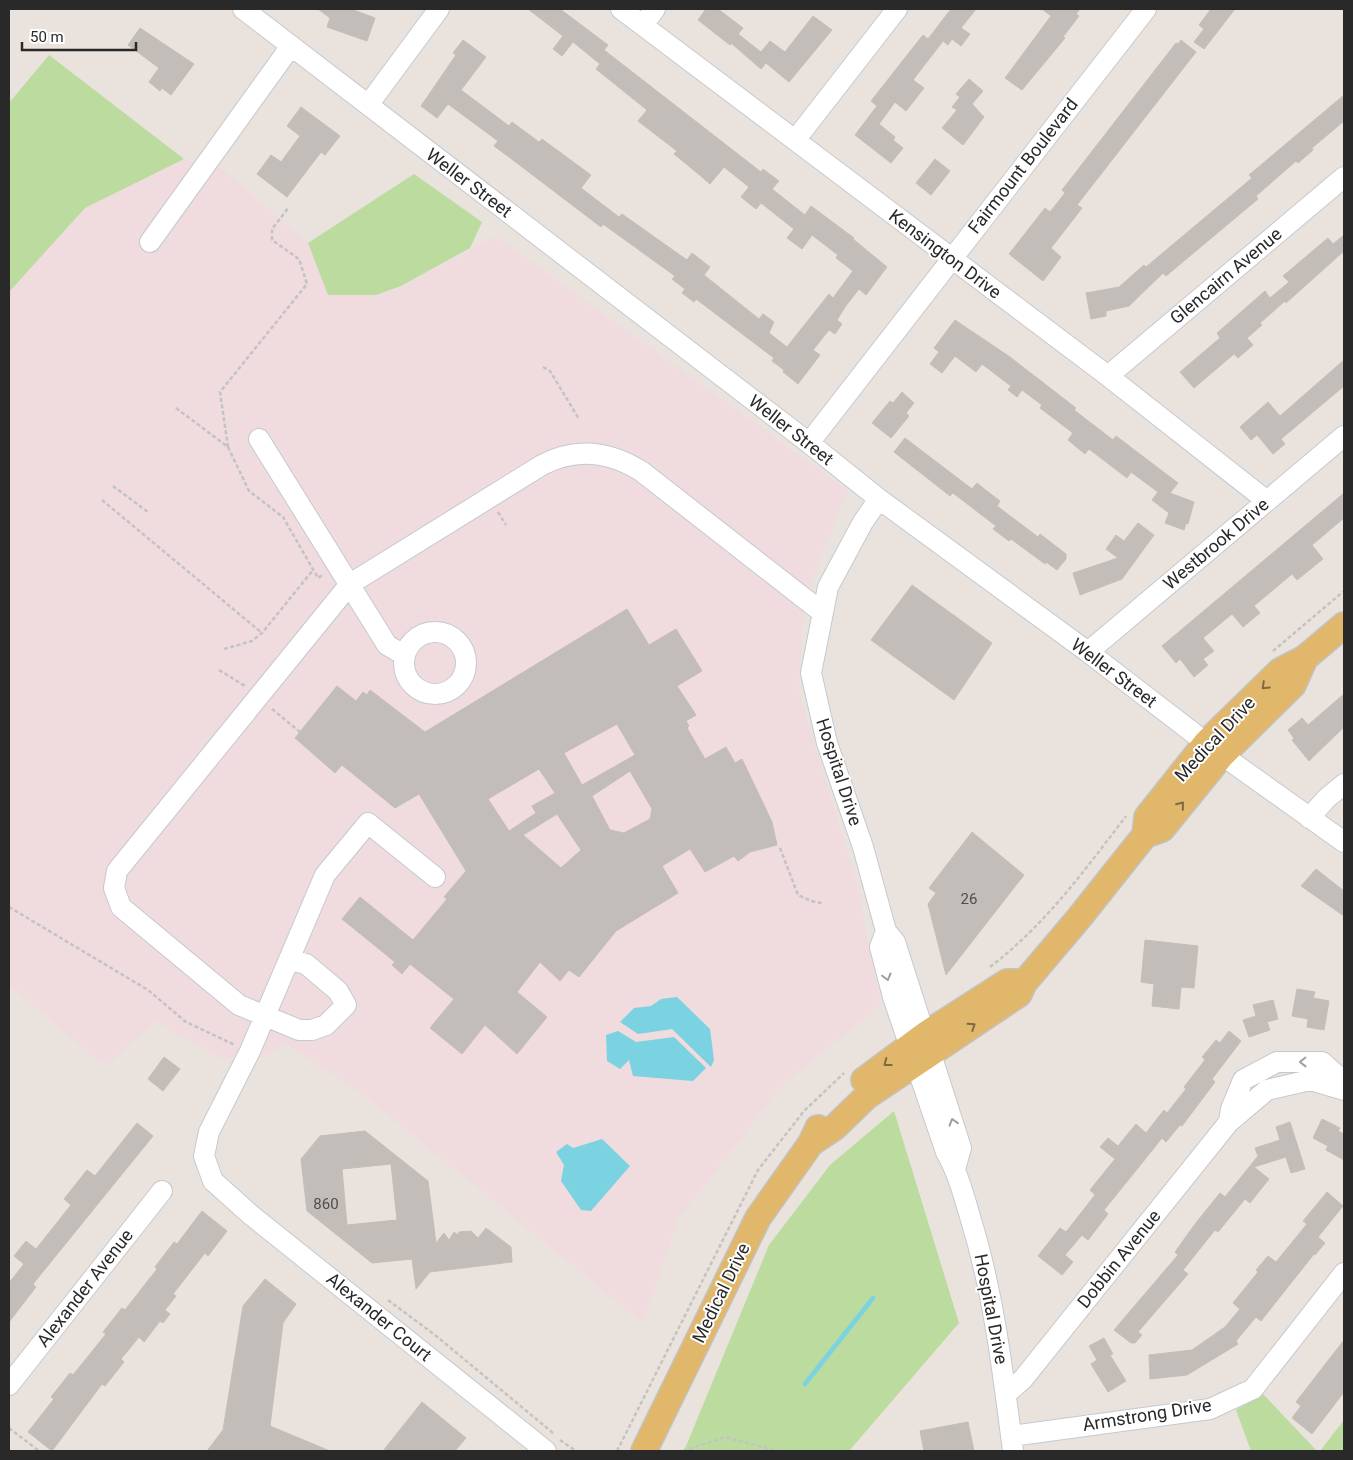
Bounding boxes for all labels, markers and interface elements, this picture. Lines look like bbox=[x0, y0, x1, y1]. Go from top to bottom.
scale bar bbox=[22, 20, 136, 52]
text: 50 m bbox=[30, 28, 64, 46]
street label: Fairmount Boulevard bbox=[963, 94, 1082, 238]
street label: Weller Street bbox=[422, 144, 516, 222]
street label: Kensington Drive bbox=[885, 205, 1006, 303]
street label: Glencairn Avenue bbox=[1166, 223, 1286, 328]
street label: Weller Street bbox=[745, 390, 838, 469]
street label: Westbrook Drive bbox=[1159, 493, 1273, 594]
street label: Weller Street bbox=[1067, 634, 1161, 712]
one-way arrow bbox=[1261, 680, 1270, 689]
street label: Medical Drive bbox=[1170, 692, 1259, 785]
street label: Hospital Drive bbox=[812, 715, 867, 828]
one-way arrow bbox=[1175, 802, 1183, 811]
house number: 26 bbox=[961, 890, 977, 908]
one-way arrow bbox=[881, 973, 892, 981]
one-way arrow bbox=[966, 1023, 976, 1032]
one-way arrow bbox=[884, 1057, 893, 1065]
one-way arrow bbox=[1299, 1057, 1306, 1067]
one-way arrow bbox=[948, 1118, 958, 1127]
house number: 860 bbox=[313, 1195, 339, 1213]
street label: Dobbin Avenue bbox=[1073, 1205, 1165, 1312]
street label: Alexander Avenue bbox=[32, 1225, 137, 1351]
street label: Medical Drive bbox=[687, 1240, 754, 1346]
street label: Hospital Drive bbox=[971, 1252, 1012, 1366]
street label: Alexander Court bbox=[323, 1268, 436, 1365]
street label: Armstrong Drive bbox=[1081, 1394, 1213, 1435]

